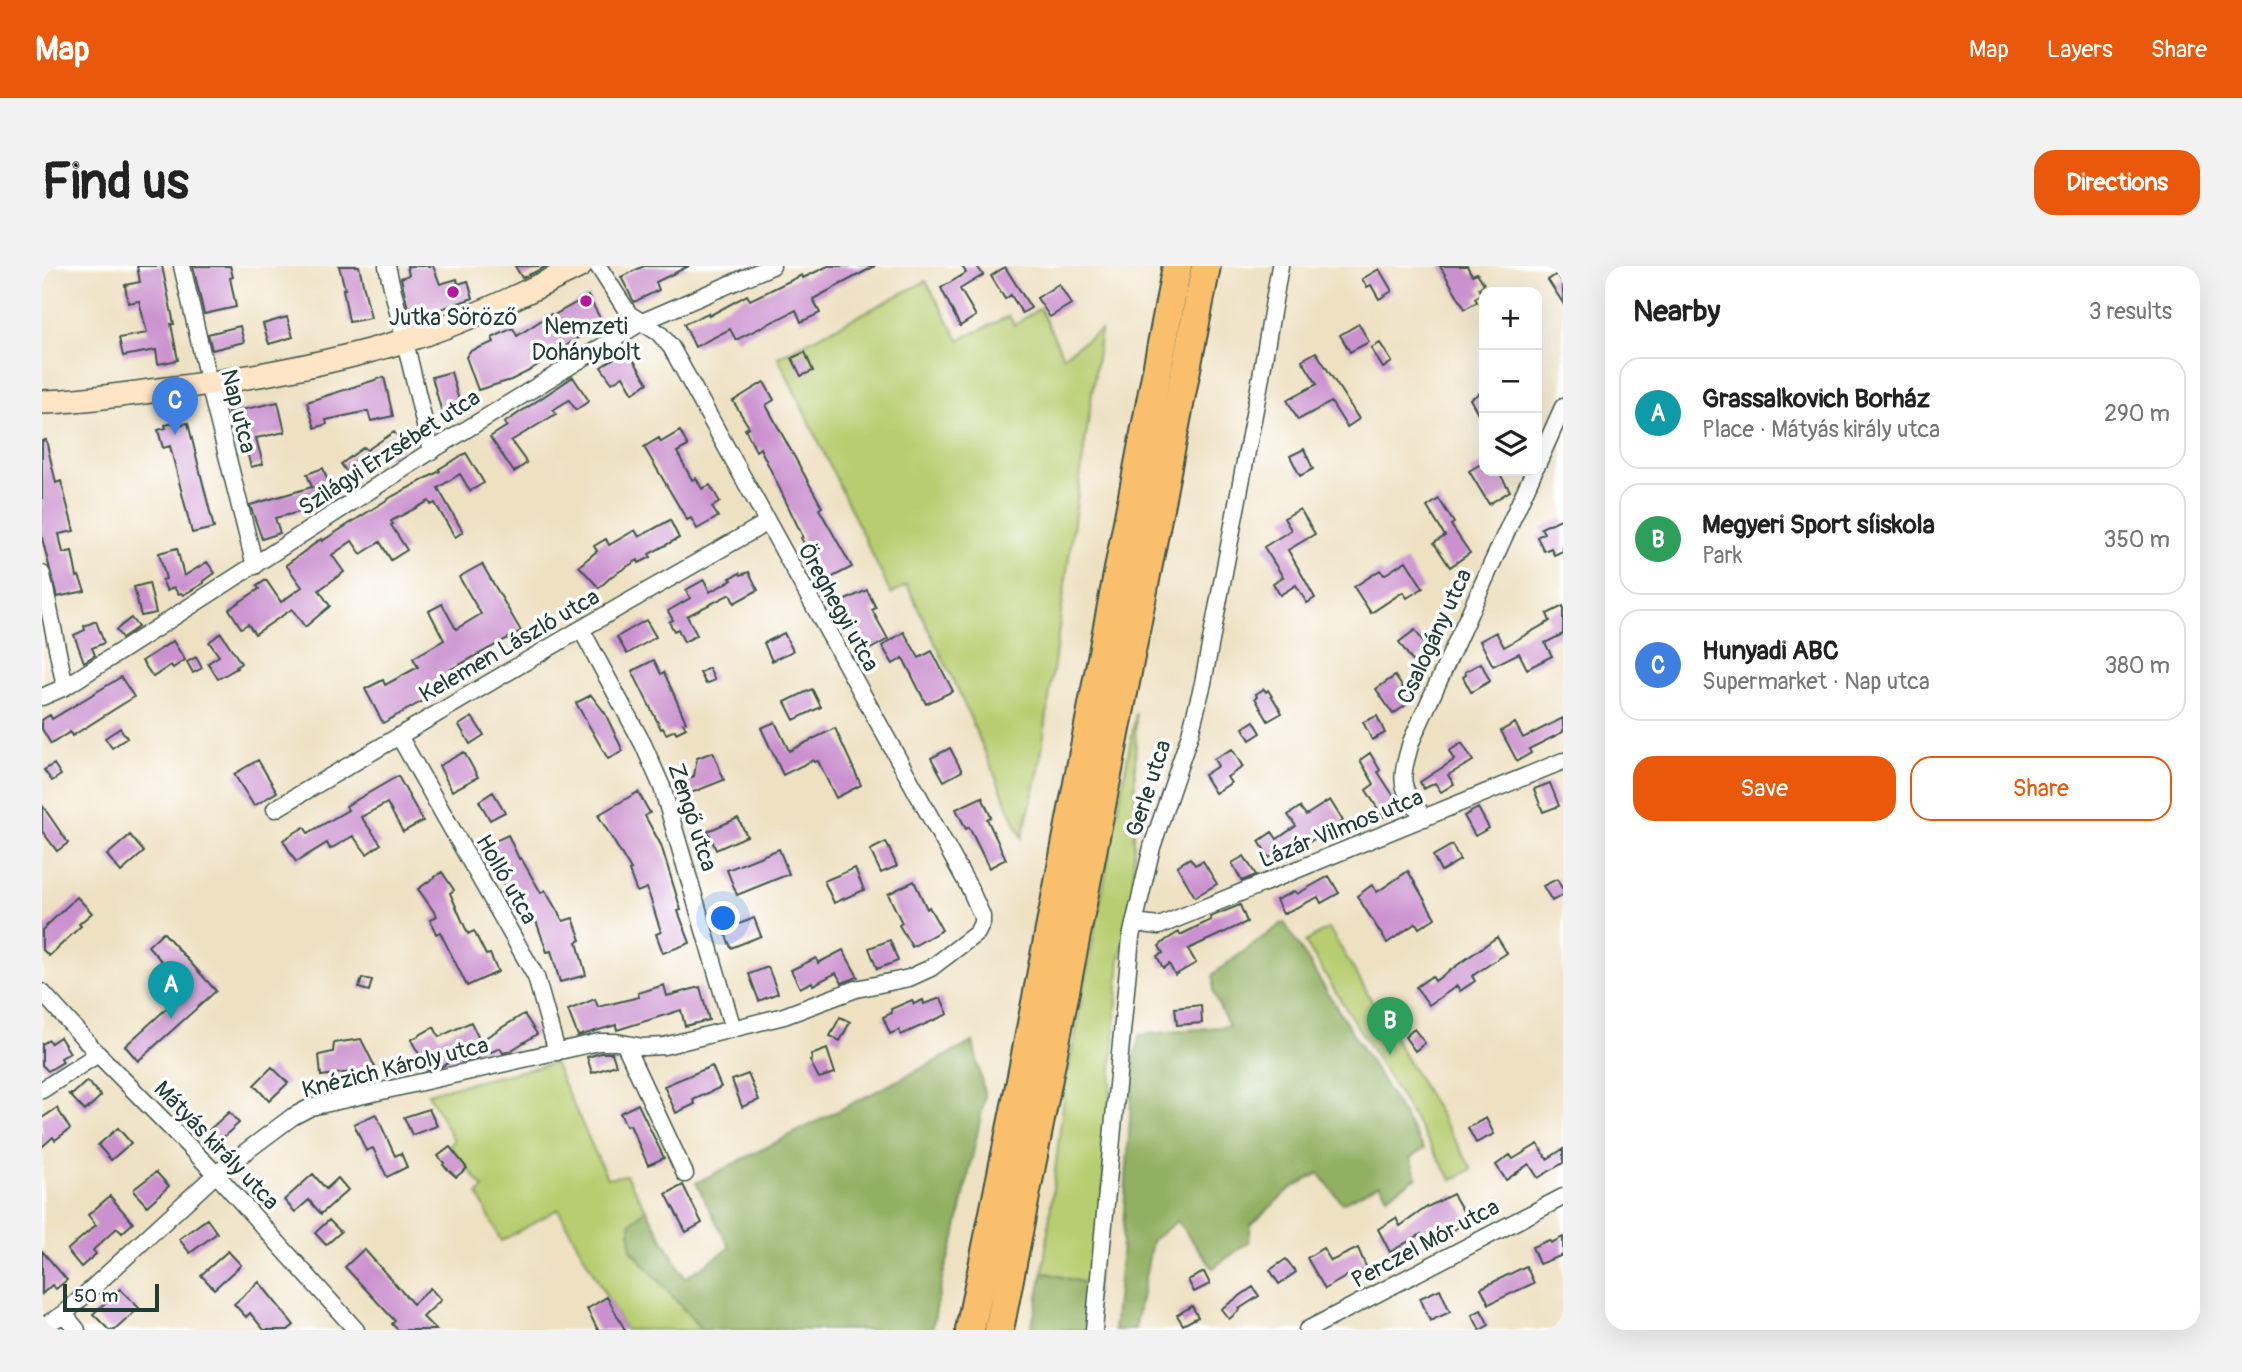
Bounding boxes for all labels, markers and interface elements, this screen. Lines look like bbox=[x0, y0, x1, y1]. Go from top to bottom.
text: Map bbox=[35, 29, 90, 70]
text: Map bbox=[1969, 35, 2009, 64]
text: Layers bbox=[2047, 35, 2113, 64]
text: Share bbox=[2151, 35, 2207, 64]
button: Directions bbox=[2034, 150, 2200, 215]
text: Find us bbox=[42, 152, 189, 213]
marker: Jutka Söröző bbox=[445, 284, 461, 300]
map controls bbox=[1479, 287, 1542, 476]
button: + bbox=[1479, 287, 1542, 350]
marker: Nemzeti Dohánybolt bbox=[578, 293, 594, 309]
text: Nearby bbox=[1633, 293, 1720, 330]
text: 3 results bbox=[2089, 297, 2172, 326]
place label: Jutka Söröző bbox=[389, 303, 517, 332]
place label: Nemzeti Dohánybolt bbox=[531, 312, 641, 367]
button: − bbox=[1479, 350, 1542, 413]
street label: Nap utca bbox=[214, 366, 263, 456]
pin: C bbox=[152, 377, 198, 435]
street label: Szilágyi Erzsébet utca bbox=[293, 383, 486, 522]
text: Grassalkovich Borház bbox=[1702, 383, 1930, 415]
text: A bbox=[1651, 399, 1665, 428]
text: 290 m bbox=[2104, 399, 2170, 428]
button: layers bbox=[1479, 413, 1542, 476]
text: Place · Mátyás király utca bbox=[1702, 415, 1940, 444]
text: Megyeri Sport síiskola bbox=[1702, 509, 1935, 541]
text: B bbox=[1651, 525, 1665, 554]
text: 350 m bbox=[2104, 525, 2170, 554]
street label: Öreghegyi utca bbox=[791, 538, 886, 676]
text: Park bbox=[1702, 541, 1742, 570]
street label: Csalogány utca bbox=[1390, 564, 1478, 708]
street label: Kelemen László utca bbox=[414, 582, 605, 709]
text: Hunyadi ABC bbox=[1702, 635, 1839, 667]
text: C bbox=[1651, 651, 1665, 680]
text: 380 m bbox=[2104, 651, 2170, 680]
text: Supermarket · Nap utca bbox=[1702, 667, 1930, 696]
street label: Gerle utca bbox=[1119, 736, 1178, 840]
button: Save bbox=[1633, 756, 1896, 821]
button: Share bbox=[1910, 756, 2172, 821]
street label: Zengő utca bbox=[661, 759, 724, 875]
street label: Lázár Vilmos utca bbox=[1255, 782, 1427, 875]
street label: Holló utca bbox=[469, 829, 544, 929]
your location bbox=[706, 901, 740, 935]
pin: A bbox=[148, 961, 194, 1019]
pin: B bbox=[1367, 997, 1413, 1055]
street label: Knézich Károly utca bbox=[299, 1030, 491, 1105]
street label: Mátyás király utca bbox=[148, 1075, 286, 1216]
street label: Perczel Mór utca bbox=[1346, 1192, 1504, 1295]
scale bar bbox=[63, 1281, 159, 1313]
text: 50 m bbox=[74, 1284, 118, 1308]

